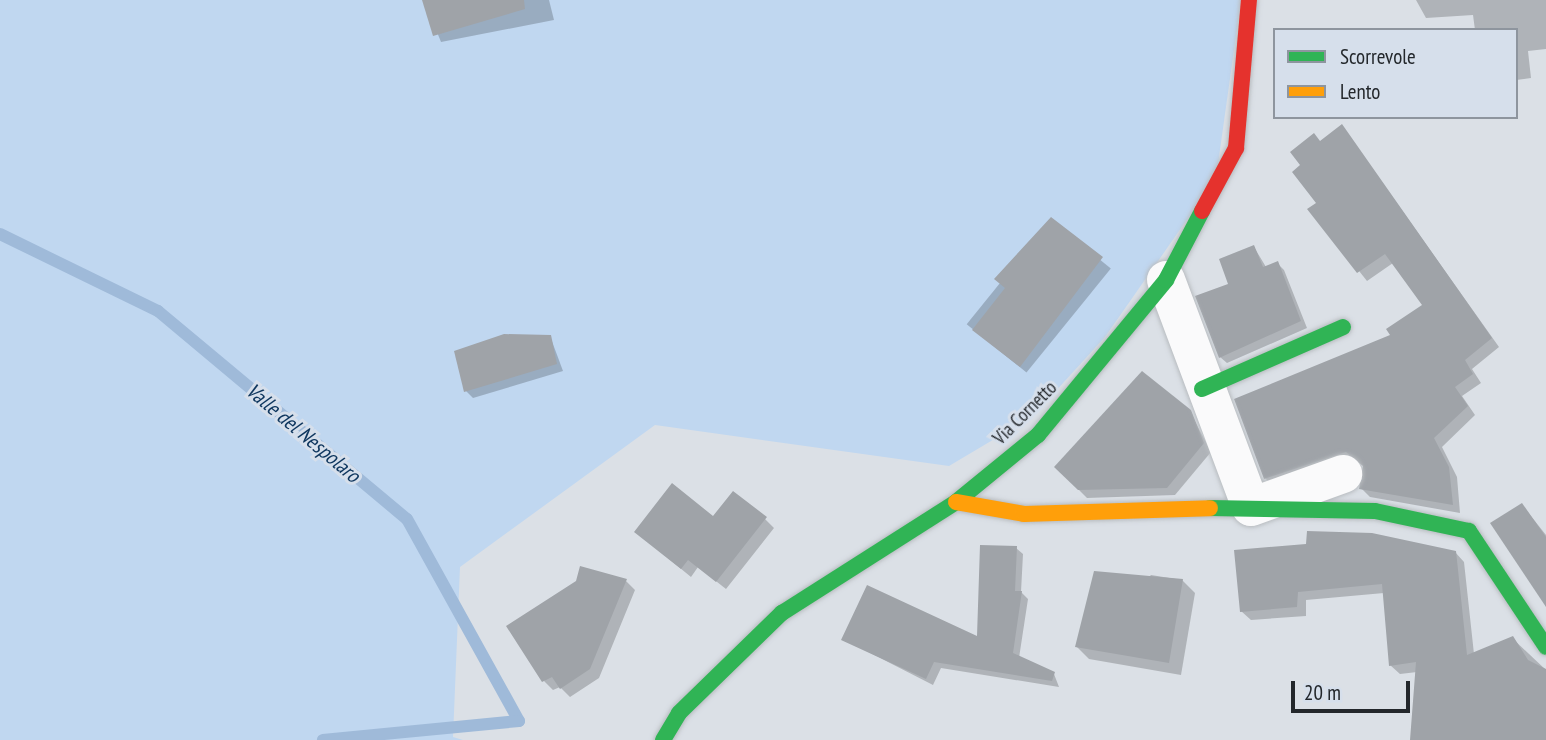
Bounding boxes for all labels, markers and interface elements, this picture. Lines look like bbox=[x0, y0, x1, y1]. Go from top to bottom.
legend bbox=[1273, 28, 1518, 119]
text: Scorrevole bbox=[1340, 43, 1416, 70]
text: Lento bbox=[1340, 78, 1380, 105]
street label: Via Cornetto bbox=[988, 376, 1062, 450]
water label: Valle del Nespolaro bbox=[241, 378, 365, 488]
scale bar bbox=[1294, 666, 1413, 710]
text: 20 m bbox=[1304, 679, 1341, 706]

